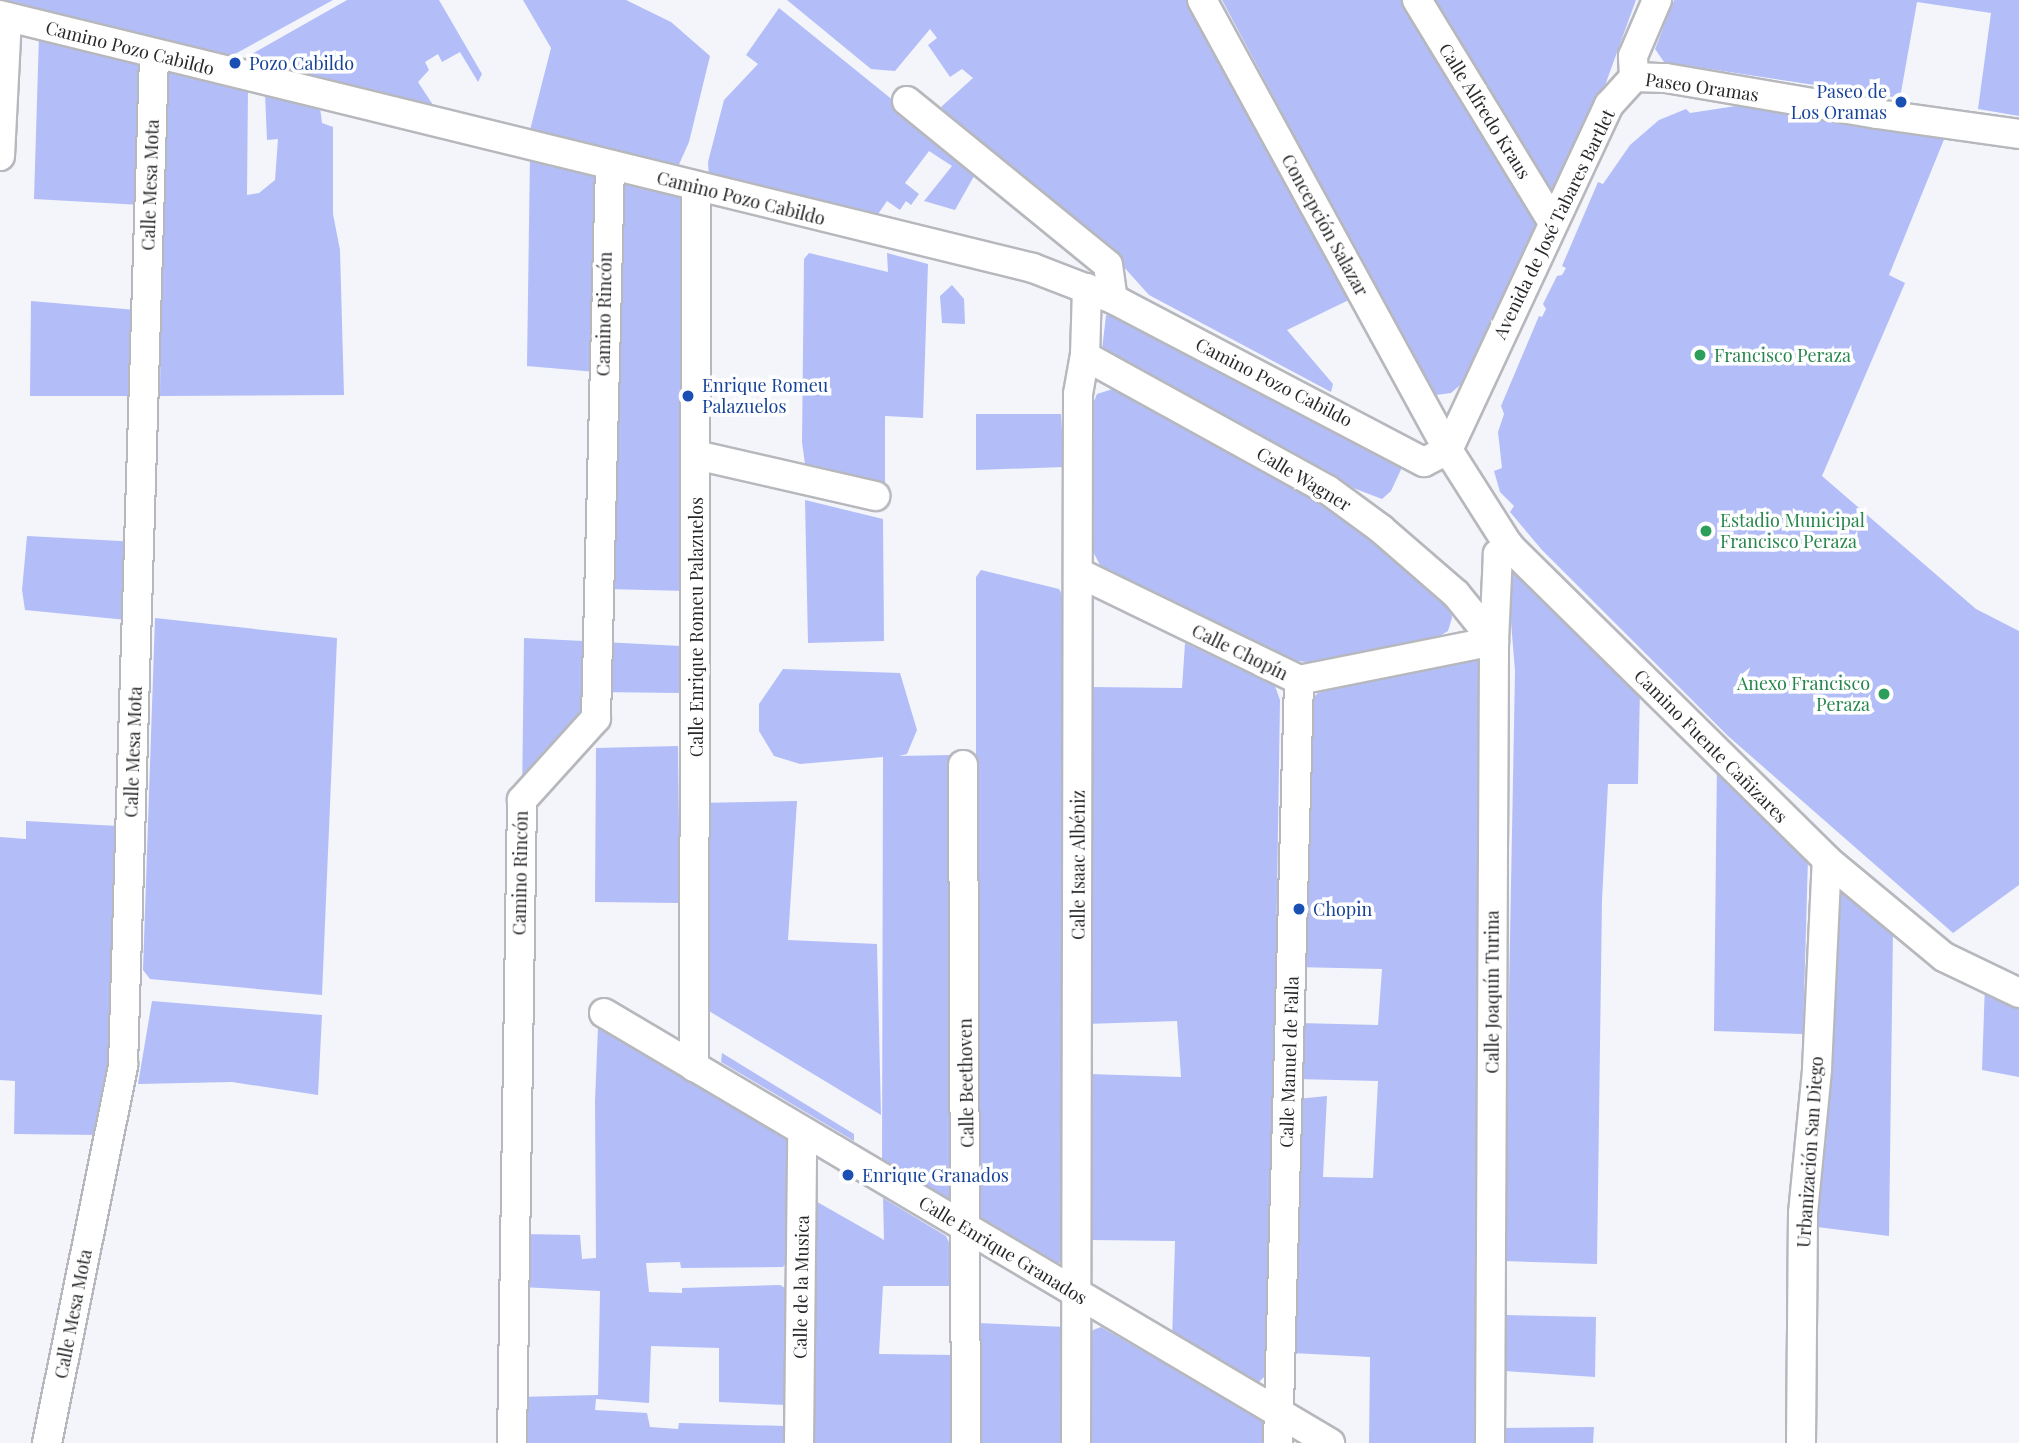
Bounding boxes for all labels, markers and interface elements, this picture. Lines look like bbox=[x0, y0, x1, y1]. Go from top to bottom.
street label: Camino Pozo Cabildo bbox=[44, 17, 216, 79]
street label: Calle Alfredo Kraus bbox=[1434, 39, 1536, 183]
place label: Pozo Cabildo bbox=[249, 52, 354, 74]
marker: Pozo Cabildo bbox=[227, 55, 243, 71]
street label: Paseo Oramas bbox=[1644, 68, 1760, 106]
place label: Paseo de Los Oramas bbox=[1791, 81, 1887, 124]
marker: Paseo de Los Oramas bbox=[1893, 94, 1909, 110]
street label: Avenida de José Tabares Bartlet bbox=[1489, 105, 1619, 343]
street label: Calle Mesa Mota bbox=[137, 119, 163, 251]
street label: Concepción Salazar bbox=[1277, 150, 1373, 300]
street label: Camino Pozo Cabildo bbox=[655, 167, 827, 229]
street label: Camino Rincón bbox=[592, 251, 616, 377]
street label: Camino Pozo Cabildo bbox=[1192, 333, 1356, 431]
place label: Francisco Peraza bbox=[1714, 344, 1851, 366]
marker: Francisco Peraza bbox=[1692, 347, 1708, 363]
place label: Enrique Romeu Palazuelos bbox=[702, 375, 828, 418]
marker: Enrique Romeu Palazuelos bbox=[680, 388, 696, 404]
street label: Calle Wagner bbox=[1253, 442, 1355, 516]
street label: Calle Enrique Romeu Palazuelos bbox=[685, 497, 707, 757]
place label: Estadio Municipal Francisco Peraza bbox=[1720, 510, 1865, 552]
marker: Estadio Municipal Francisco Peraza bbox=[1698, 523, 1714, 539]
street label: Calle Chopín bbox=[1188, 619, 1292, 685]
street label: Camino Fuente Cañizares bbox=[1630, 665, 1792, 827]
place label: Anexo Francisco Peraza bbox=[1737, 673, 1870, 716]
street label: Calle Mesa Mota bbox=[120, 686, 146, 818]
marker: Anexo Francisco Peraza bbox=[1876, 686, 1892, 702]
street label: Calle Isaac Albéniz bbox=[1067, 790, 1089, 940]
street label: Camino Rincón bbox=[508, 810, 532, 936]
place label: Chopin bbox=[1313, 898, 1372, 920]
marker: Chopin bbox=[1291, 901, 1307, 917]
street label: Calle Joaquín Turina bbox=[1481, 910, 1503, 1074]
street label: Calle Manuel de Falla bbox=[1275, 976, 1303, 1148]
street label: Calle Beethoven bbox=[954, 1018, 978, 1148]
street label: Urbanización San Diego bbox=[1793, 1056, 1827, 1248]
place label: Enrique Granados bbox=[862, 1164, 1009, 1186]
marker: Enrique Granados bbox=[840, 1167, 856, 1183]
street label: Calle Enrique Granados bbox=[915, 1191, 1091, 1309]
street label: Calle de la Musica bbox=[789, 1214, 813, 1360]
street label: Calle Mesa Mota bbox=[50, 1247, 96, 1381]

